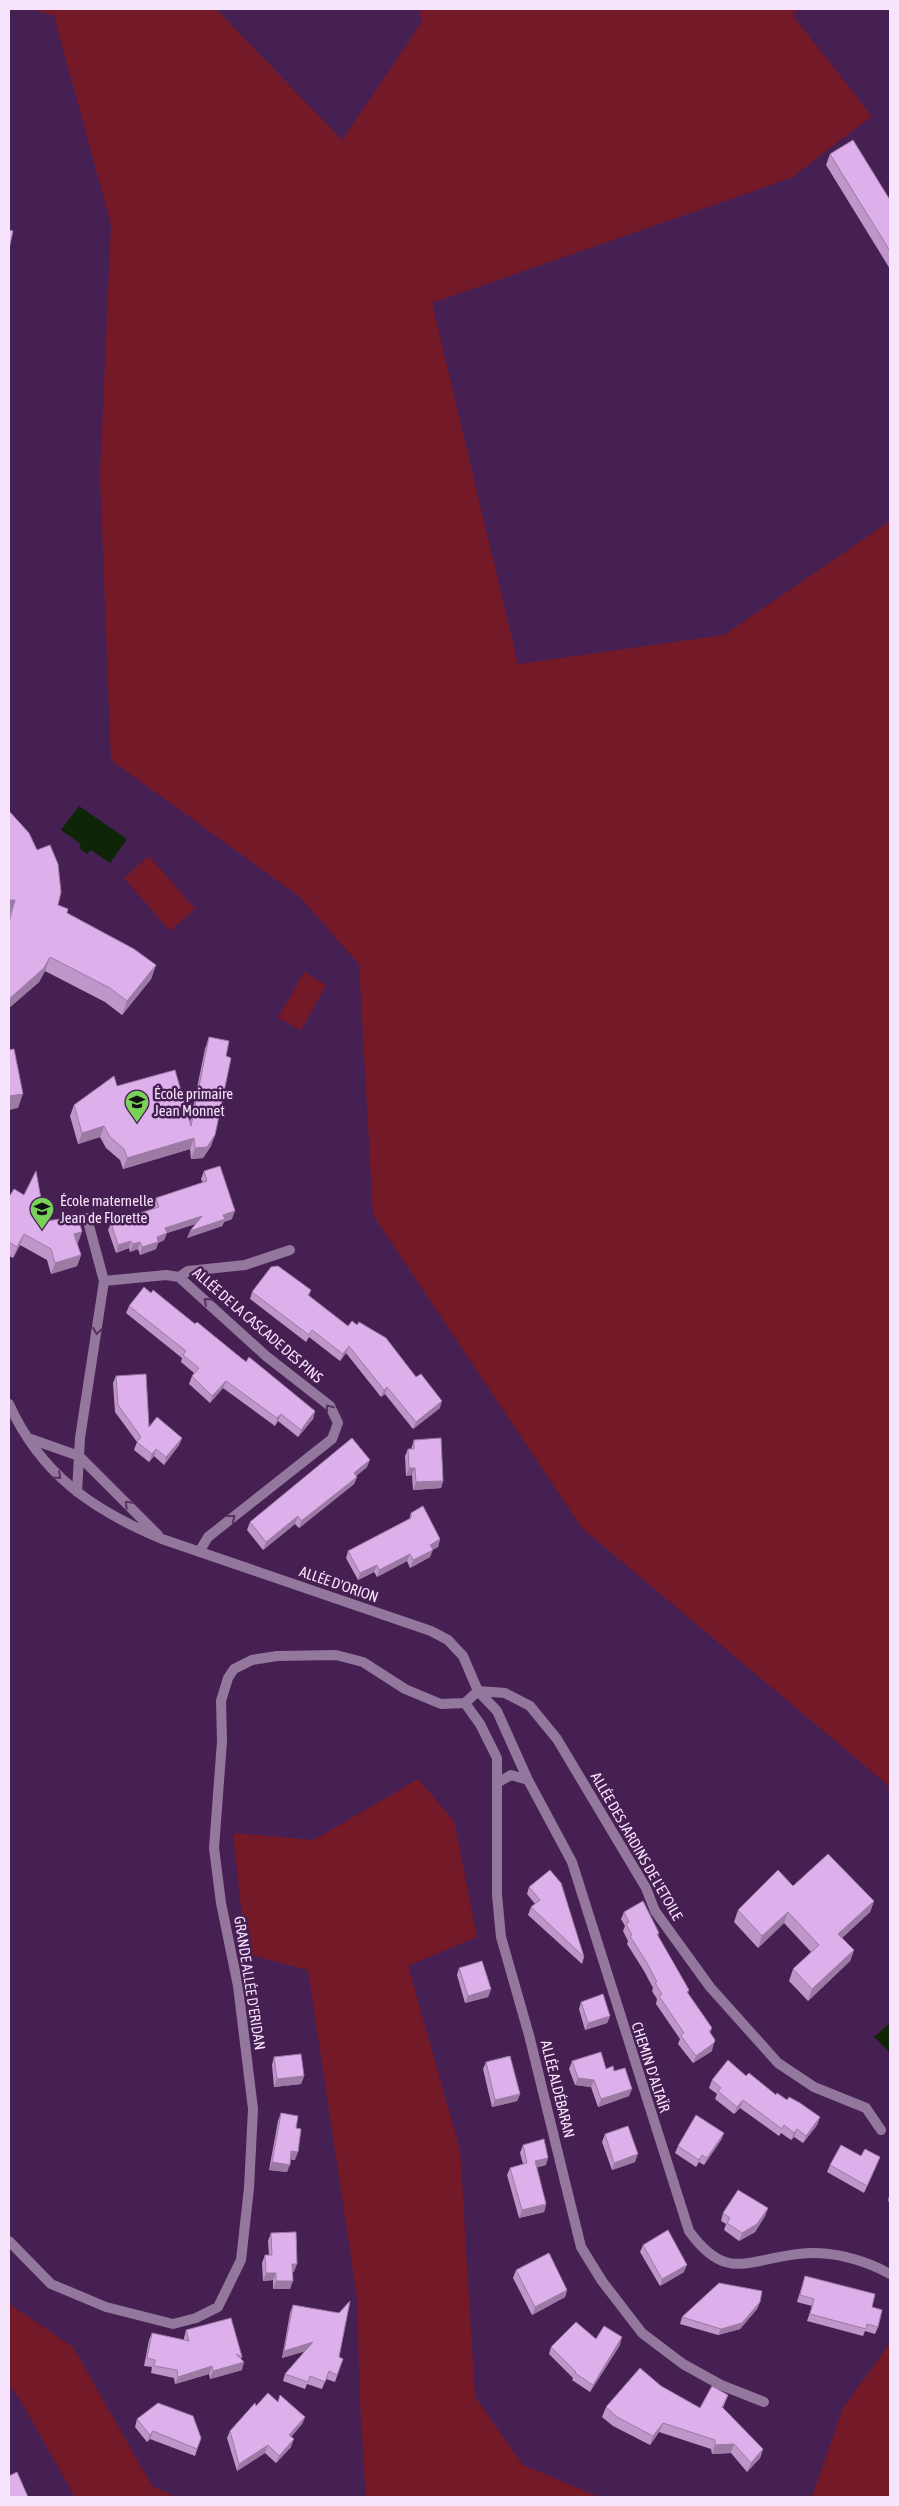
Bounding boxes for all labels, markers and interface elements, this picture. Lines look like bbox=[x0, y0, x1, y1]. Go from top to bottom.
place label: École primaire Jean Monnet bbox=[154, 1085, 233, 1119]
school or university icon: École primaire Jean Monnet bbox=[124, 1089, 150, 1123]
place label: École maternelle Jean de Florette bbox=[60, 1192, 154, 1226]
school or university icon: École maternelle Jean de Florette bbox=[29, 1196, 55, 1230]
street label: ALLÉE DE LA CASCADE DES PINS bbox=[190, 1264, 326, 1386]
one-way arrow bbox=[203, 1298, 212, 1307]
one-way arrow bbox=[92, 1327, 103, 1335]
one-way arrow bbox=[326, 1404, 335, 1414]
one-way arrow bbox=[52, 1470, 61, 1479]
one-way arrow bbox=[125, 1501, 134, 1510]
one-way arrow bbox=[226, 1515, 235, 1523]
street label: ALLÉE D'ORION bbox=[297, 1563, 381, 1605]
street label: ALLÉE DES JARDINS DE L'ETOILE bbox=[588, 1769, 687, 1923]
street label: GRANDE ALLÉE D'ERIDAN bbox=[231, 1915, 269, 2051]
street label: CHEMIN D'ALTAÏR bbox=[628, 2020, 674, 2115]
street label: ALLÉE ALDÉBARAN bbox=[538, 2038, 578, 2140]

